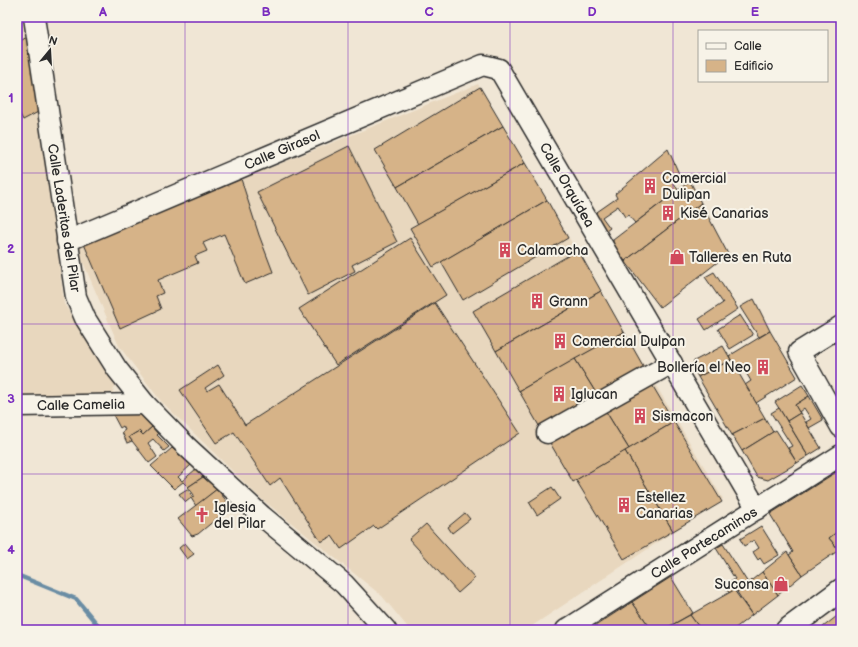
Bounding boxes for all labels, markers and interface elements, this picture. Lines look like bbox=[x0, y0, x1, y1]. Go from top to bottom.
text: A bbox=[98, 4, 107, 20]
text: B bbox=[261, 4, 271, 20]
text: C bbox=[424, 4, 434, 20]
text: D bbox=[587, 4, 597, 20]
text: E bbox=[751, 4, 760, 20]
north arrow bbox=[30, 30, 70, 70]
legend bbox=[698, 30, 828, 82]
text: N bbox=[47, 34, 59, 48]
text: Calle bbox=[734, 39, 762, 54]
text: Edificio bbox=[734, 59, 774, 74]
text: 1 bbox=[8, 90, 14, 106]
street label: Calle Girasol bbox=[242, 126, 322, 174]
street label: Calle Orquídea bbox=[536, 140, 598, 230]
street label: Calle Laderitas del Pilar bbox=[44, 143, 84, 294]
place label: Comercial Dulipan bbox=[662, 170, 726, 203]
building icon: Comercial Dulipan bbox=[641, 177, 659, 195]
building icon: Kisé Canarias bbox=[659, 204, 677, 222]
place label: Kisé Canarias bbox=[680, 205, 768, 222]
text: 2 bbox=[7, 241, 15, 257]
building icon: Calamocha bbox=[496, 241, 514, 259]
place label: Calamocha bbox=[517, 242, 589, 259]
shop icon: Talleres en Ruta bbox=[668, 248, 686, 266]
place label: Talleres en Ruta bbox=[689, 249, 792, 266]
building icon: Grann bbox=[528, 292, 546, 310]
place label: Grann bbox=[549, 293, 588, 310]
building icon: Comercial Dulpan bbox=[551, 332, 569, 350]
place label: Comercial Dulpan bbox=[572, 333, 685, 350]
building icon: Bollería el Neo bbox=[754, 358, 772, 376]
place label: Bollería el Neo bbox=[657, 359, 751, 376]
building icon: Iglucan bbox=[550, 385, 568, 403]
place label: Iglucan bbox=[571, 386, 618, 403]
text: 3 bbox=[7, 391, 15, 407]
street label: Calle Camelia bbox=[37, 396, 125, 414]
building icon: Sismacon bbox=[631, 407, 649, 425]
place label: Sismacon bbox=[652, 408, 714, 425]
place label: Estellez Canarias bbox=[636, 489, 693, 522]
building icon: Estellez Canarias bbox=[615, 496, 633, 514]
place label: Iglesia del Pilar bbox=[214, 499, 266, 532]
street label: Calle Partecaminos bbox=[647, 503, 761, 583]
church icon: Iglesia del Pilar bbox=[193, 506, 211, 524]
text: 4 bbox=[7, 542, 15, 558]
shop icon: Suconsa bbox=[772, 575, 790, 593]
place label: Suconsa bbox=[715, 576, 769, 593]

